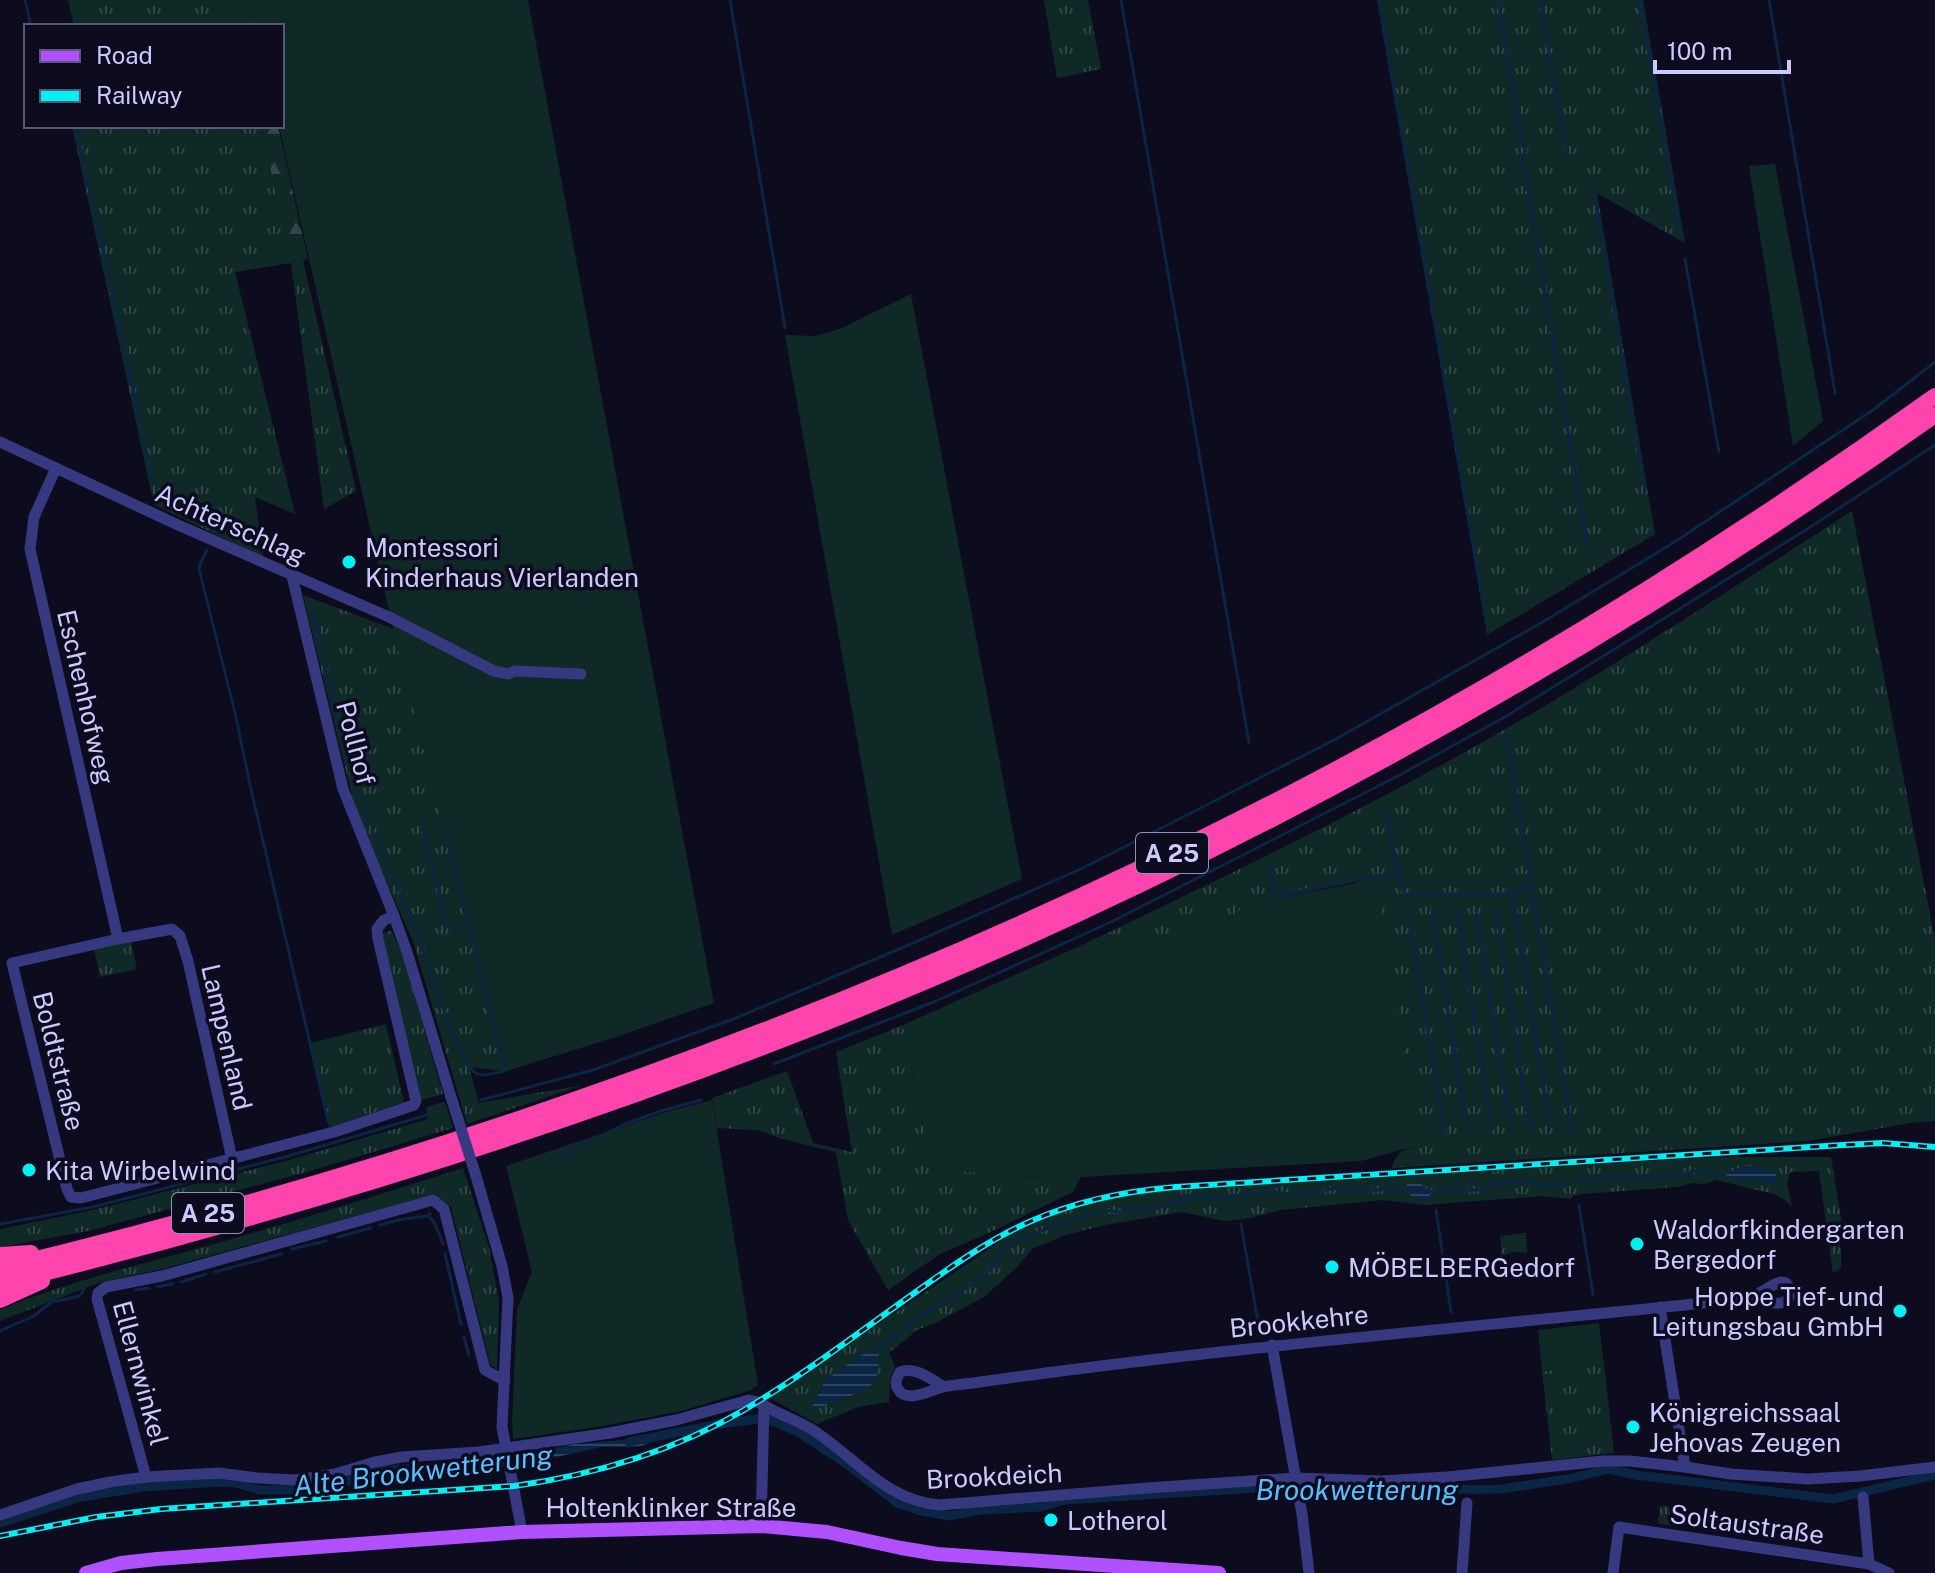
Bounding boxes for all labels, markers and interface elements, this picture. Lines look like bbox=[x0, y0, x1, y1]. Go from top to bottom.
legend bbox=[24, 24, 284, 128]
scale bar bbox=[1655, 24, 1789, 74]
text: 100 m bbox=[1667, 37, 1733, 65]
text: Road bbox=[96, 41, 153, 69]
text: Railway bbox=[96, 81, 182, 109]
street label: Achterschlag bbox=[151, 477, 311, 571]
place label: Montessori Kinderhaus Vierlanden bbox=[365, 532, 639, 593]
marker: Montessori Kinderhaus Vierlanden bbox=[340, 553, 358, 571]
street label: Eschenhofweg bbox=[51, 607, 121, 787]
street label: Pollhof bbox=[330, 698, 382, 788]
road number: A 25 bbox=[1136, 833, 1208, 873]
street label: Lampenland bbox=[195, 961, 259, 1113]
street label: Boldtstraße bbox=[27, 988, 91, 1134]
place label: Kita Wirbelwind bbox=[45, 1155, 236, 1186]
marker: Kita Wirbelwind bbox=[20, 1161, 38, 1179]
road number: A 25 bbox=[172, 1193, 244, 1233]
place label: Waldorfkindergarten Bergedorf bbox=[1653, 1214, 1905, 1275]
marker: Waldorfkindergarten Bergedorf bbox=[1628, 1235, 1646, 1253]
place label: MÖBELBERGedorf bbox=[1348, 1252, 1575, 1283]
marker: MÖBELBERGedorf bbox=[1323, 1258, 1341, 1276]
place label: Hoppe Tief- und Leitungsbau GmbH bbox=[1651, 1281, 1884, 1342]
street label: Ellernwinkel bbox=[107, 1297, 175, 1449]
street label: Brookkehre bbox=[1228, 1298, 1370, 1344]
marker: Hoppe Tief- und Leitungsbau GmbH bbox=[1891, 1302, 1909, 1320]
place label: Königreichssaal Jehovas Zeugen bbox=[1649, 1397, 1841, 1458]
marker: Königreichssaal Jehovas Zeugen bbox=[1624, 1418, 1642, 1436]
water label: Alte Brookwetterung bbox=[291, 1438, 555, 1502]
street label: Brookdeich bbox=[925, 1457, 1063, 1495]
water label: Brookwetterung bbox=[1256, 1473, 1459, 1506]
street label: Holtenklinker Straße bbox=[545, 1492, 797, 1523]
street label: Soltaustraße bbox=[1668, 1498, 1826, 1550]
place label: Lotherol bbox=[1067, 1505, 1168, 1536]
marker: Lotherol bbox=[1042, 1511, 1060, 1529]

